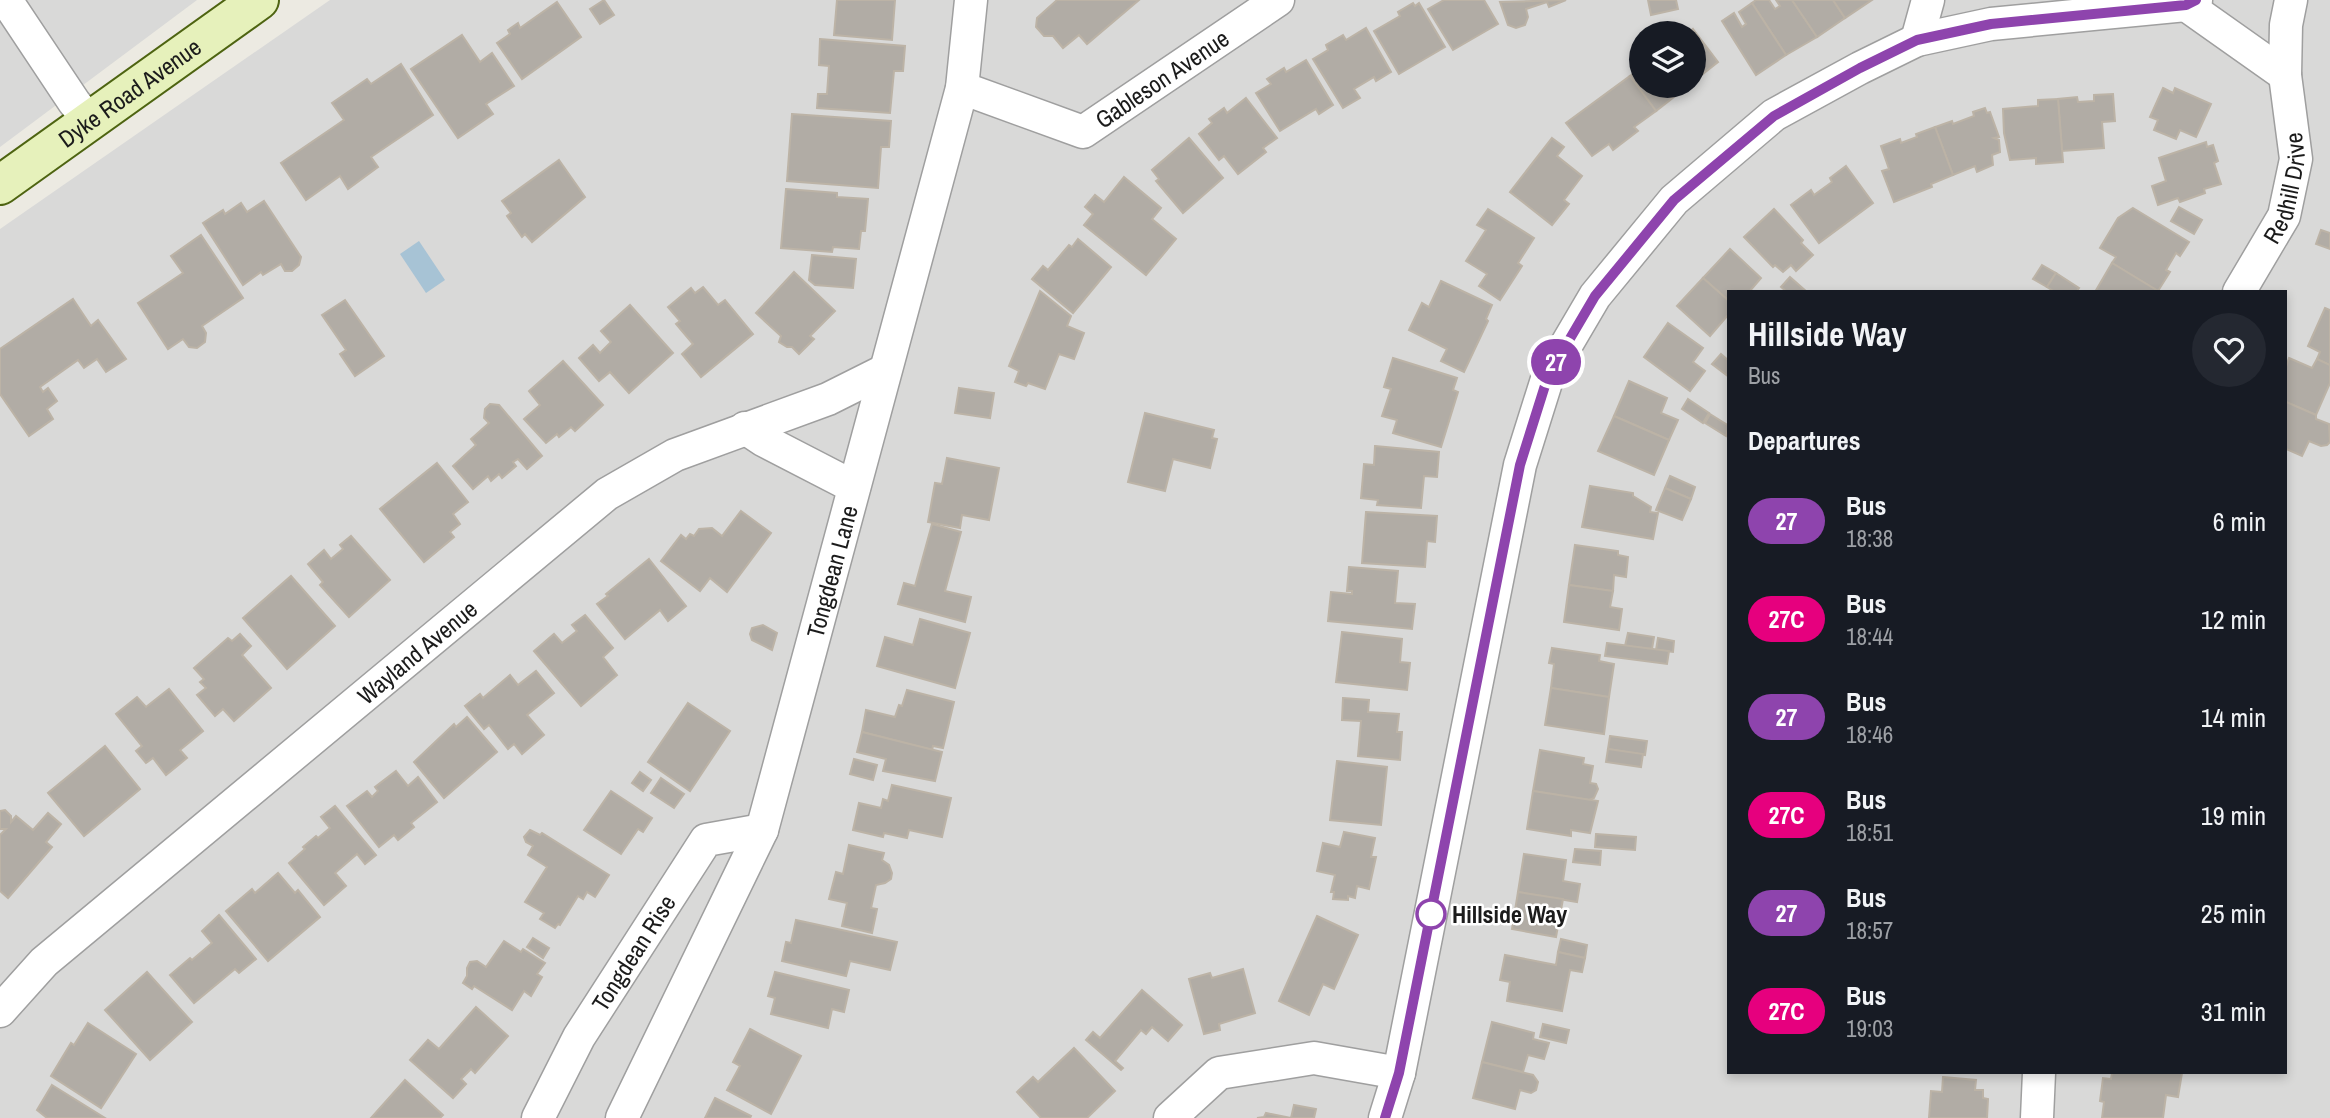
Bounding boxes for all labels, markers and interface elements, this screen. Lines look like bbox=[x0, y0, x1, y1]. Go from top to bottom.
map controls bbox=[1629, 21, 1706, 98]
button: layers bbox=[1629, 21, 1706, 98]
street label: Gableson Avenue bbox=[1089, 22, 1235, 135]
street label: Dyke Road Avenue bbox=[52, 31, 207, 155]
street label: Redhill Drive bbox=[2255, 131, 2312, 249]
text: Hillside Way bbox=[1748, 312, 1906, 356]
button: heart bbox=[2192, 313, 2266, 387]
line badge: 27 bbox=[1524, 339, 1588, 385]
text: 27 bbox=[1545, 346, 1567, 378]
text: Bus bbox=[1748, 360, 1781, 391]
text: Departures bbox=[1748, 423, 1861, 458]
text: Bus bbox=[1846, 488, 1886, 523]
street label: Tongdean Lane bbox=[799, 502, 865, 641]
text: 6 min bbox=[2213, 504, 2266, 539]
text: 27 bbox=[1776, 505, 1797, 537]
text: 18:38 bbox=[1846, 523, 1893, 554]
text: Bus bbox=[1846, 586, 1886, 621]
street label: Wayland Avenue bbox=[350, 593, 484, 711]
text: 12 min bbox=[2201, 602, 2266, 637]
text: 27C bbox=[1768, 603, 1805, 635]
text: 18:44 bbox=[1846, 621, 1893, 652]
text: Bus bbox=[1846, 684, 1886, 719]
text: 14 min bbox=[2201, 700, 2266, 735]
text: 27 bbox=[1776, 701, 1797, 733]
text: 18:46 bbox=[1846, 719, 1893, 750]
text: Bus bbox=[1846, 782, 1886, 817]
text: 19 min bbox=[2201, 798, 2266, 833]
text: 27C bbox=[1768, 799, 1805, 831]
text: 18:51 bbox=[1846, 817, 1893, 848]
text: Bus bbox=[1846, 880, 1886, 915]
street label: Tongdean Rise bbox=[584, 888, 683, 1017]
text: 25 min bbox=[2201, 896, 2266, 931]
text: 27 bbox=[1776, 897, 1797, 929]
place label: Hillside Way bbox=[1452, 898, 1567, 930]
marker: Hillside Way bbox=[1416, 899, 1446, 929]
text: 18:57 bbox=[1846, 915, 1893, 946]
text: Bus bbox=[1846, 978, 1886, 1013]
text: 31 min bbox=[2201, 994, 2266, 1029]
text: 27C bbox=[1768, 995, 1805, 1027]
text: 19:03 bbox=[1846, 1013, 1893, 1044]

